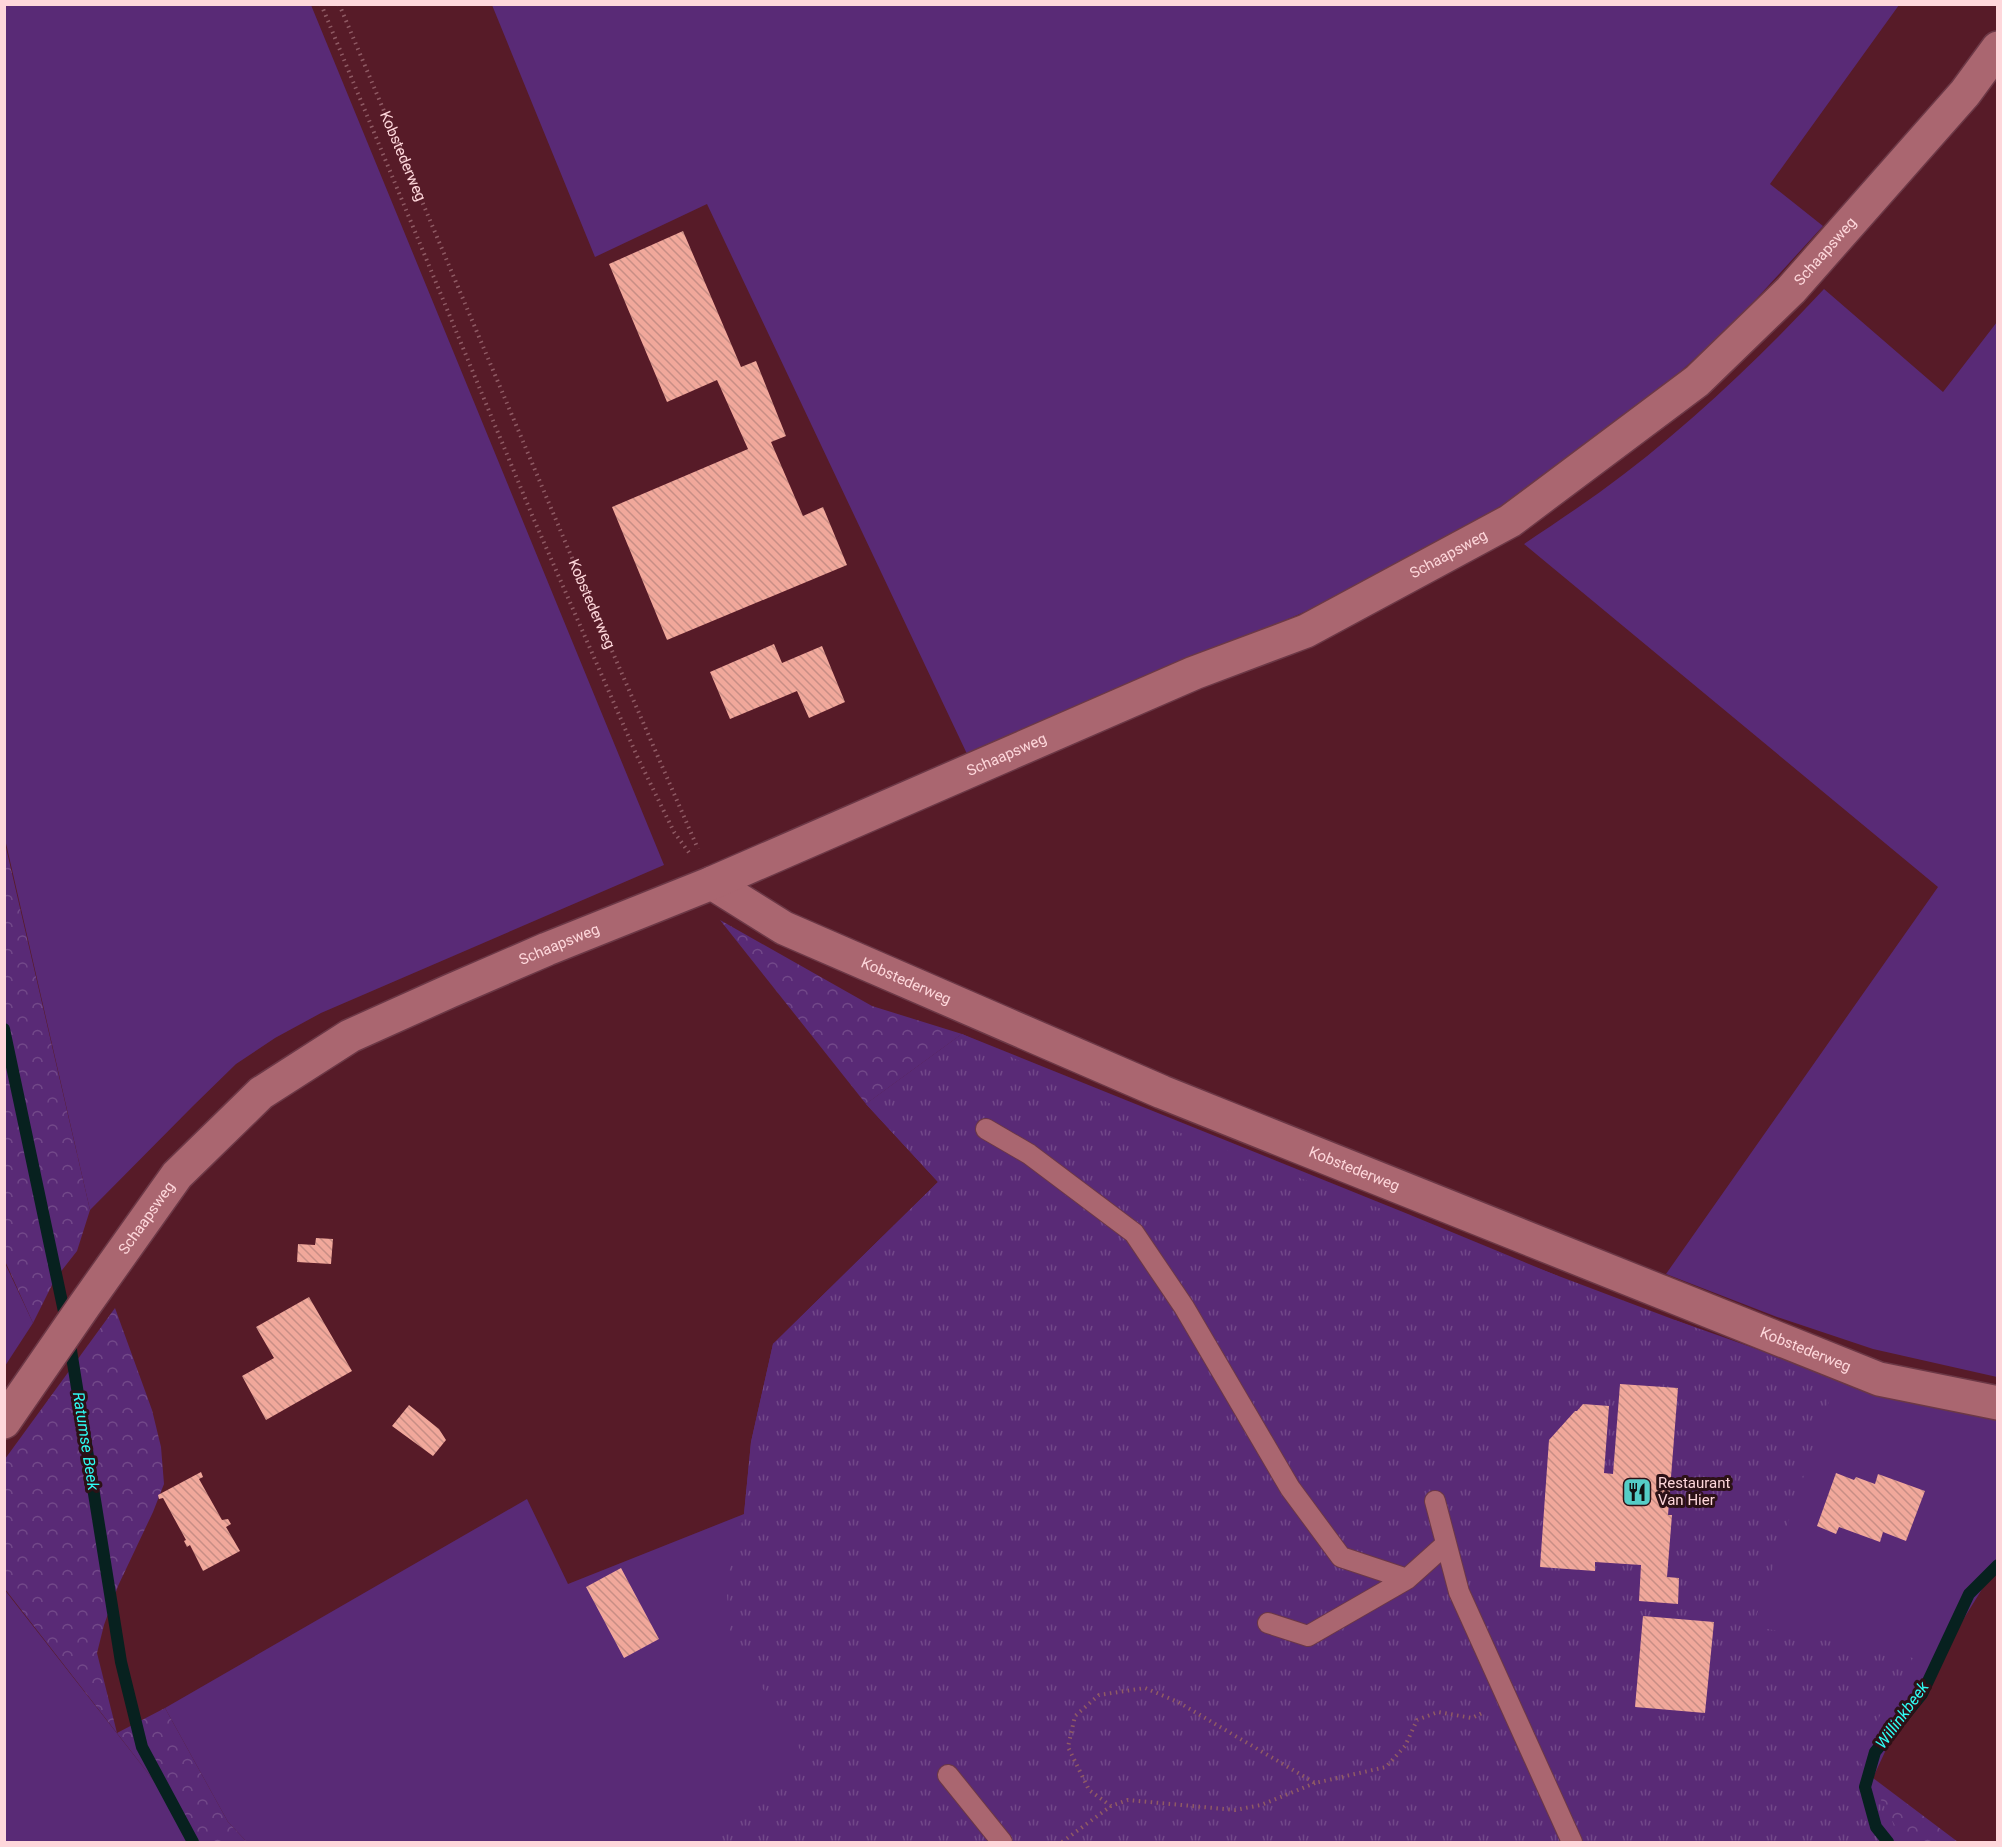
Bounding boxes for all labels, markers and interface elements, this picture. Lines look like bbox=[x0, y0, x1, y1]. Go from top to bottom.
street label: Kobstederweg bbox=[376, 108, 430, 204]
street label: Schaapsweg bbox=[1790, 213, 1860, 289]
street label: Schaapsweg bbox=[1407, 526, 1490, 582]
street label: Kobstederweg bbox=[564, 556, 619, 652]
street label: Schaapsweg bbox=[964, 729, 1049, 780]
street label: Schaapsweg bbox=[516, 920, 602, 969]
street label: Kobstederweg bbox=[858, 954, 954, 1008]
street label: Kobstederweg bbox=[1306, 1143, 1402, 1195]
street label: Schaapsweg bbox=[115, 1178, 179, 1258]
street label: Kobstederweg bbox=[1757, 1323, 1853, 1376]
water label: Ratumse Beek bbox=[69, 1390, 103, 1493]
place label: Restaurant Van Hier bbox=[1658, 1474, 1731, 1509]
restaurant icon: Restaurant Van Hier bbox=[1621, 1476, 1653, 1508]
water label: Willinkbeek bbox=[1871, 1677, 1933, 1752]

